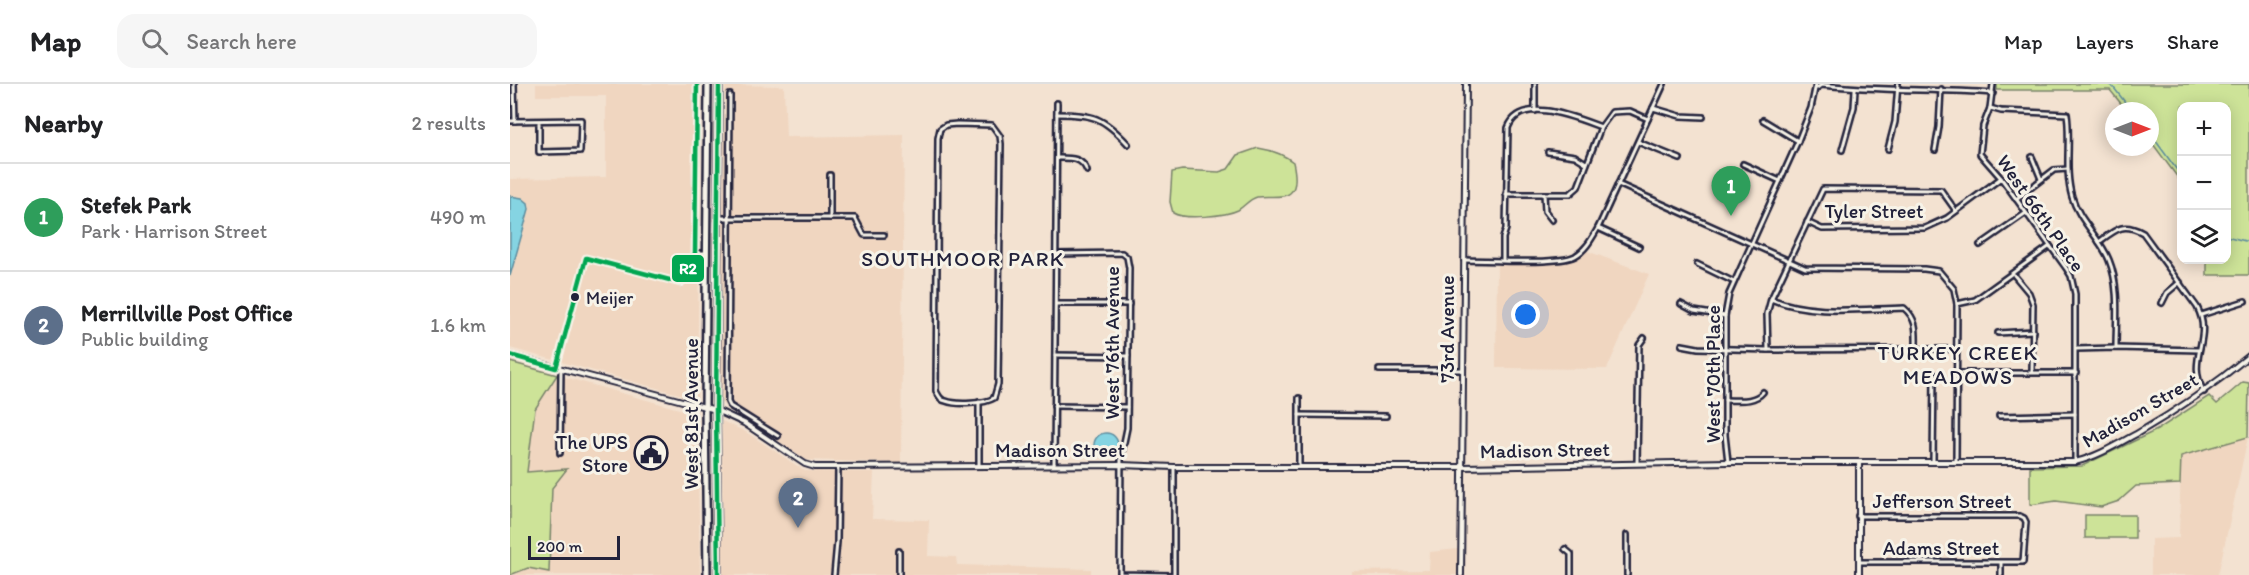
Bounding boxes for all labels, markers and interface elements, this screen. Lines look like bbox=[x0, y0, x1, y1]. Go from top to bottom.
search box bbox=[117, 14, 537, 68]
text: Map bbox=[30, 24, 81, 58]
icon: search bbox=[138, 25, 171, 58]
text: Search here bbox=[186, 28, 297, 55]
text: Map bbox=[2004, 29, 2043, 54]
text: Layers bbox=[2076, 29, 2134, 54]
text: Share bbox=[2167, 29, 2219, 54]
north arrow bbox=[2105, 102, 2159, 156]
map controls bbox=[2177, 102, 2231, 264]
button: + bbox=[2177, 102, 2231, 156]
text: Nearby bbox=[24, 107, 103, 139]
text: 2 results bbox=[412, 111, 486, 135]
street label: West 66th Place bbox=[1992, 150, 2090, 276]
button: − bbox=[2177, 156, 2231, 210]
pin: 1 bbox=[1712, 166, 1750, 216]
text: Stefek Park bbox=[81, 192, 191, 219]
street label: Tyler Street bbox=[1824, 199, 1924, 223]
text: 1 bbox=[39, 205, 48, 229]
text: 490 m bbox=[430, 205, 486, 229]
button: layers bbox=[2177, 210, 2231, 264]
text: Park · Harrison Street bbox=[81, 219, 267, 243]
district label: SOUTHMOOR PARK bbox=[861, 246, 1065, 271]
line badge: R2 bbox=[671, 254, 705, 283]
text: R2 bbox=[679, 259, 698, 278]
street label: West 76th Avenue bbox=[1100, 266, 1124, 420]
street label: 73rd Avenue bbox=[1435, 275, 1459, 383]
place label: Meijer bbox=[586, 287, 633, 309]
marker: Meijer bbox=[569, 291, 581, 303]
text: Merrillville Post Office bbox=[81, 300, 293, 327]
your location bbox=[1511, 300, 1540, 329]
street label: West 70th Place bbox=[1701, 305, 1725, 443]
text: 2 bbox=[38, 313, 49, 337]
text: 1.6 km bbox=[430, 313, 486, 337]
text: Public building bbox=[81, 327, 208, 351]
street label: West 81st Avenue bbox=[679, 338, 703, 490]
district label: TURKEY CREEK MEADOWS bbox=[1878, 340, 2038, 389]
street label: Madison Street bbox=[2078, 367, 2202, 453]
place label: The UPS Store bbox=[556, 430, 628, 477]
public building icon: The UPS Store bbox=[633, 435, 669, 471]
street label: Madison Street bbox=[1480, 437, 1610, 463]
street label: Madison Street bbox=[995, 438, 1125, 462]
pin: 2 bbox=[778, 478, 818, 528]
street label: Jefferson Street bbox=[1872, 489, 2012, 513]
scale bar bbox=[528, 533, 620, 560]
street label: Adams Street bbox=[1883, 536, 1999, 560]
text: 200 m bbox=[537, 537, 582, 556]

